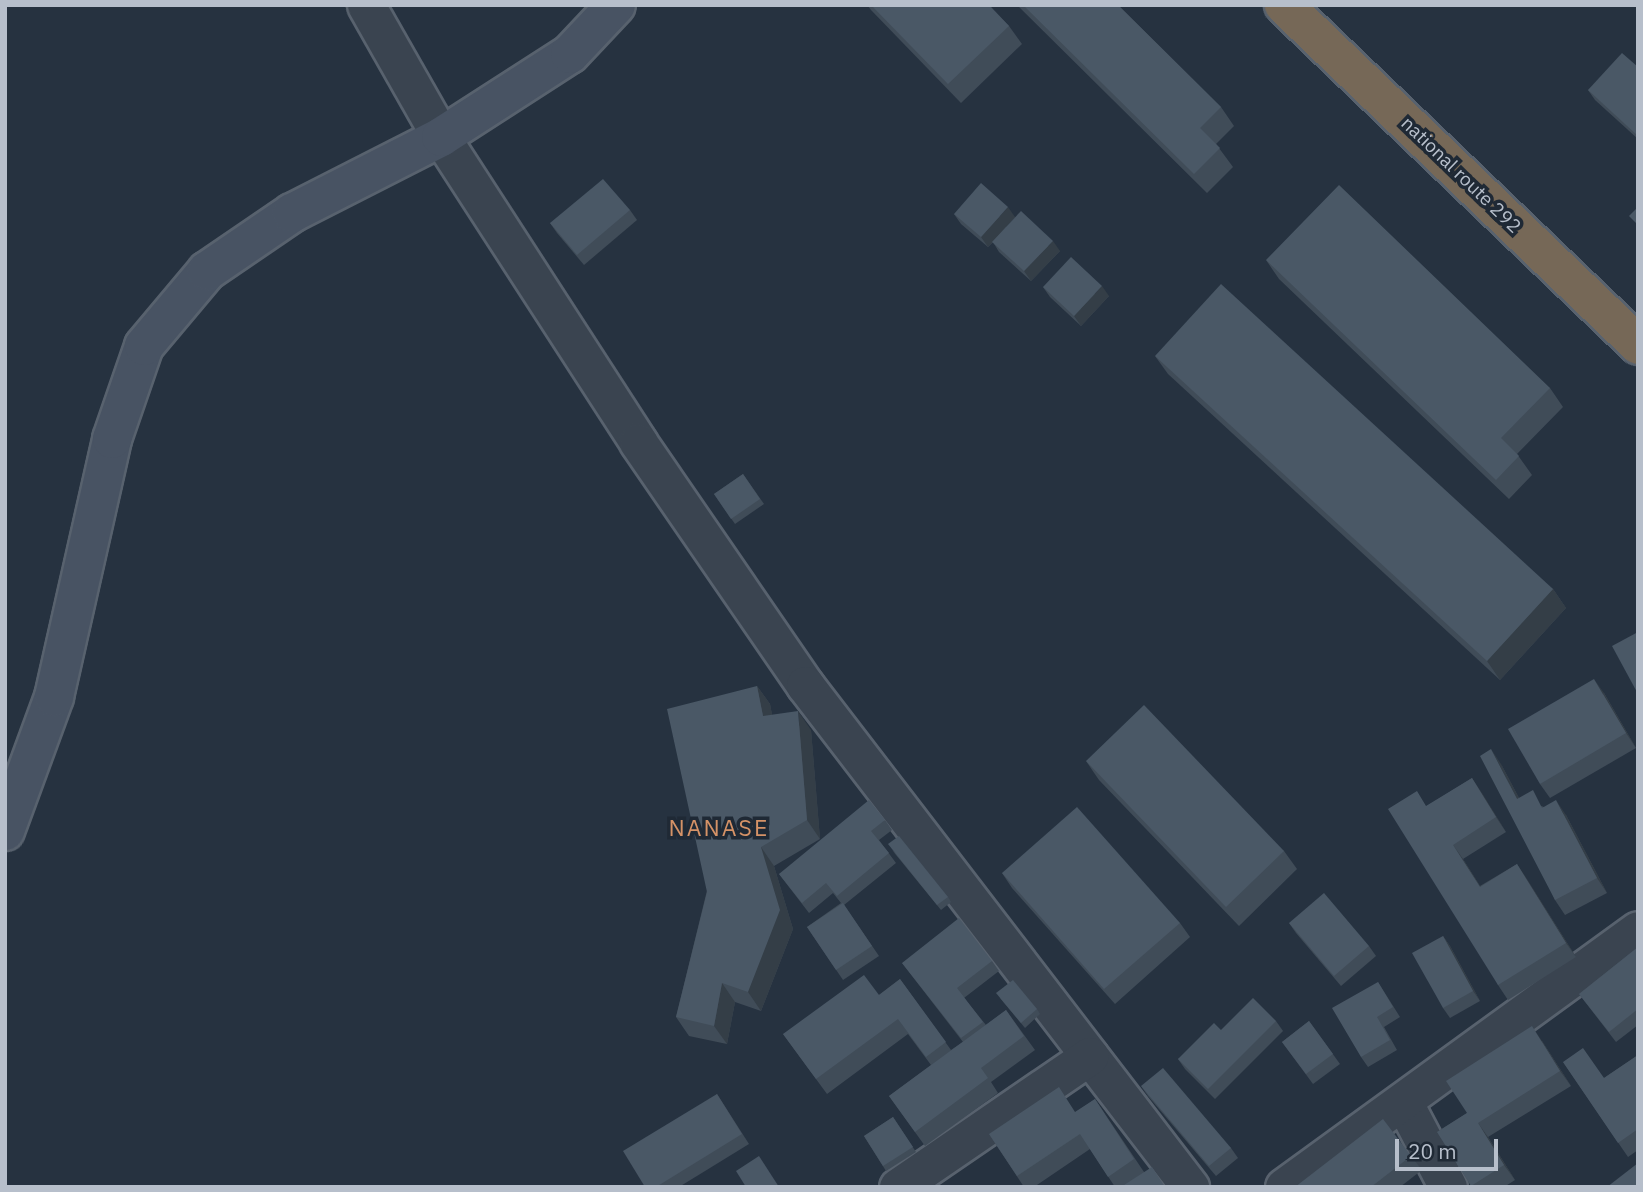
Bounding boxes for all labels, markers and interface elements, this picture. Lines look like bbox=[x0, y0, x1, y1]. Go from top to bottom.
street label: national route 292 bbox=[1396, 112, 1526, 238]
district label: NANASE bbox=[669, 813, 769, 841]
scale bar bbox=[1398, 1126, 1501, 1170]
text: 20 m bbox=[1408, 1137, 1457, 1165]

